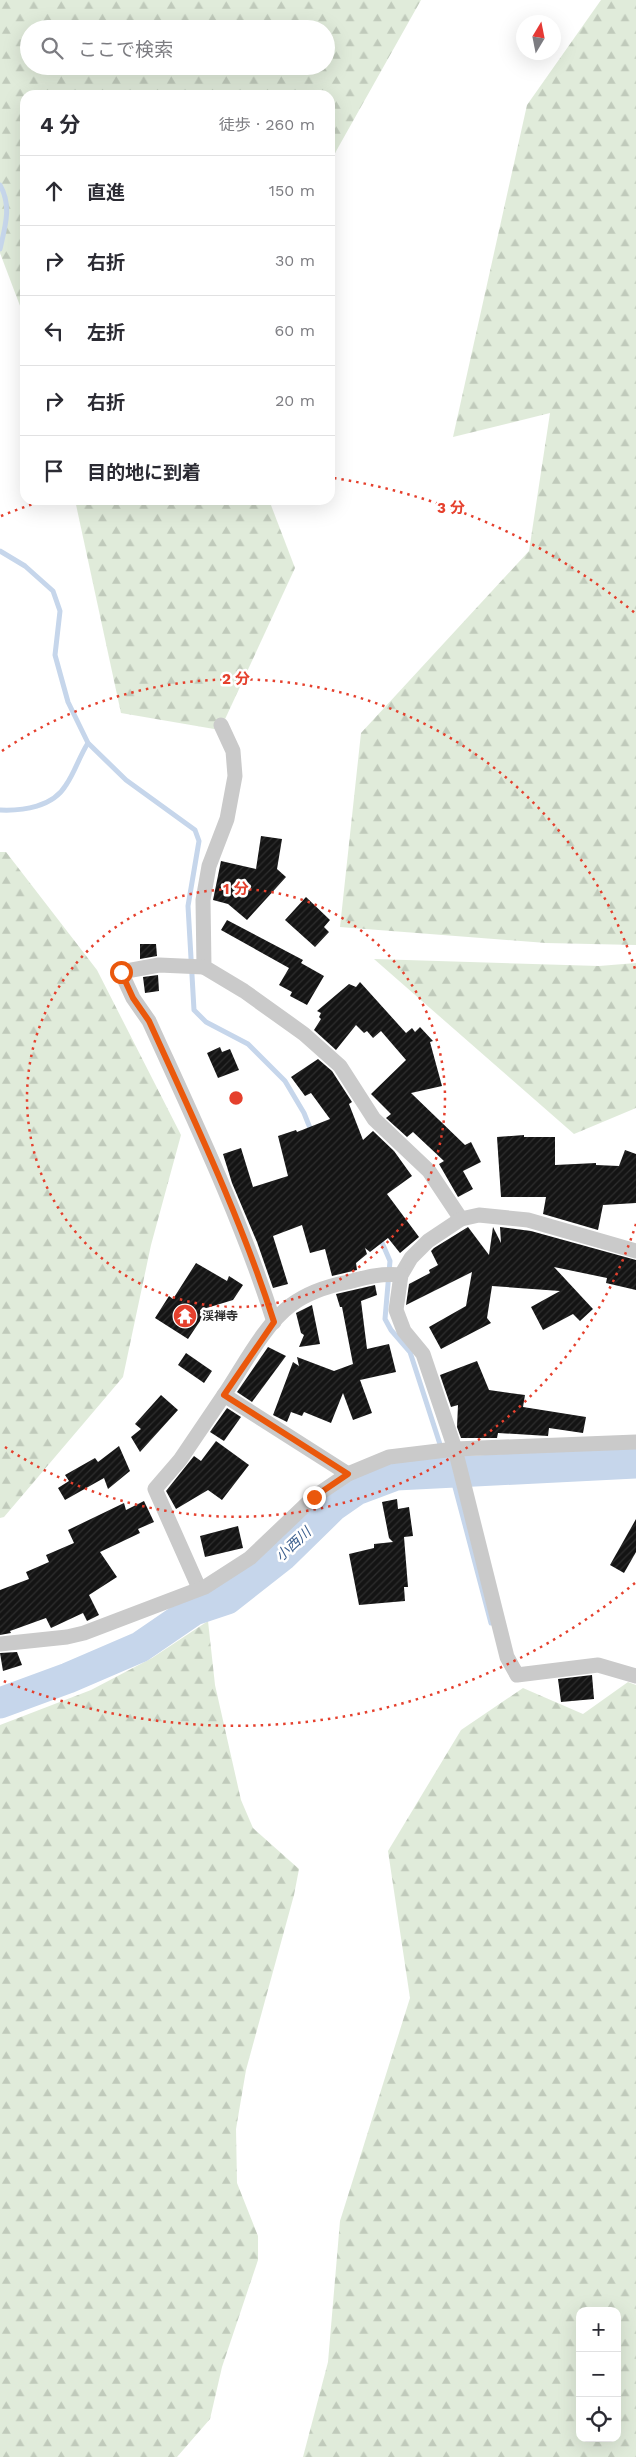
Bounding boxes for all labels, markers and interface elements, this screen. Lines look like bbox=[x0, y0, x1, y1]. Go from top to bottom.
north arrow bbox=[516, 15, 561, 60]
search box bbox=[20, 20, 335, 75]
icon: search bbox=[38, 34, 66, 62]
text: ここで検索 bbox=[78, 38, 173, 61]
text: 4 分 bbox=[40, 112, 81, 137]
text: 徒歩 · 260 m bbox=[219, 115, 315, 134]
icon: ahead bbox=[40, 177, 68, 205]
text: 直進 bbox=[87, 181, 125, 204]
text: 150 m bbox=[269, 181, 315, 200]
icon: right bbox=[40, 247, 68, 275]
text: 右折 bbox=[87, 251, 125, 274]
text: 30 m bbox=[275, 251, 315, 270]
icon: left bbox=[40, 317, 68, 345]
text: 左折 bbox=[87, 321, 125, 344]
text: 60 m bbox=[275, 321, 315, 340]
icon: right bbox=[40, 387, 68, 415]
text: 右折 bbox=[87, 391, 125, 414]
text: 20 m bbox=[275, 391, 315, 410]
icon: arrive bbox=[40, 457, 68, 485]
text: 目的地に到着 bbox=[87, 461, 201, 484]
text: 3 分 bbox=[437, 499, 465, 517]
text: 2 分 bbox=[222, 670, 250, 688]
text: 1 分 bbox=[223, 880, 249, 898]
route start bbox=[110, 961, 133, 984]
centre of rings bbox=[227, 1089, 245, 1107]
temple icon: 渓禅寺 bbox=[172, 1303, 198, 1329]
place label: 渓禅寺 bbox=[202, 1309, 238, 1323]
route end bbox=[303, 1486, 326, 1509]
water label: 小西川 bbox=[272, 1522, 315, 1564]
map controls bbox=[576, 2307, 621, 2442]
button: + bbox=[576, 2307, 621, 2352]
button: − bbox=[576, 2352, 621, 2397]
button: locate bbox=[576, 2397, 621, 2442]

